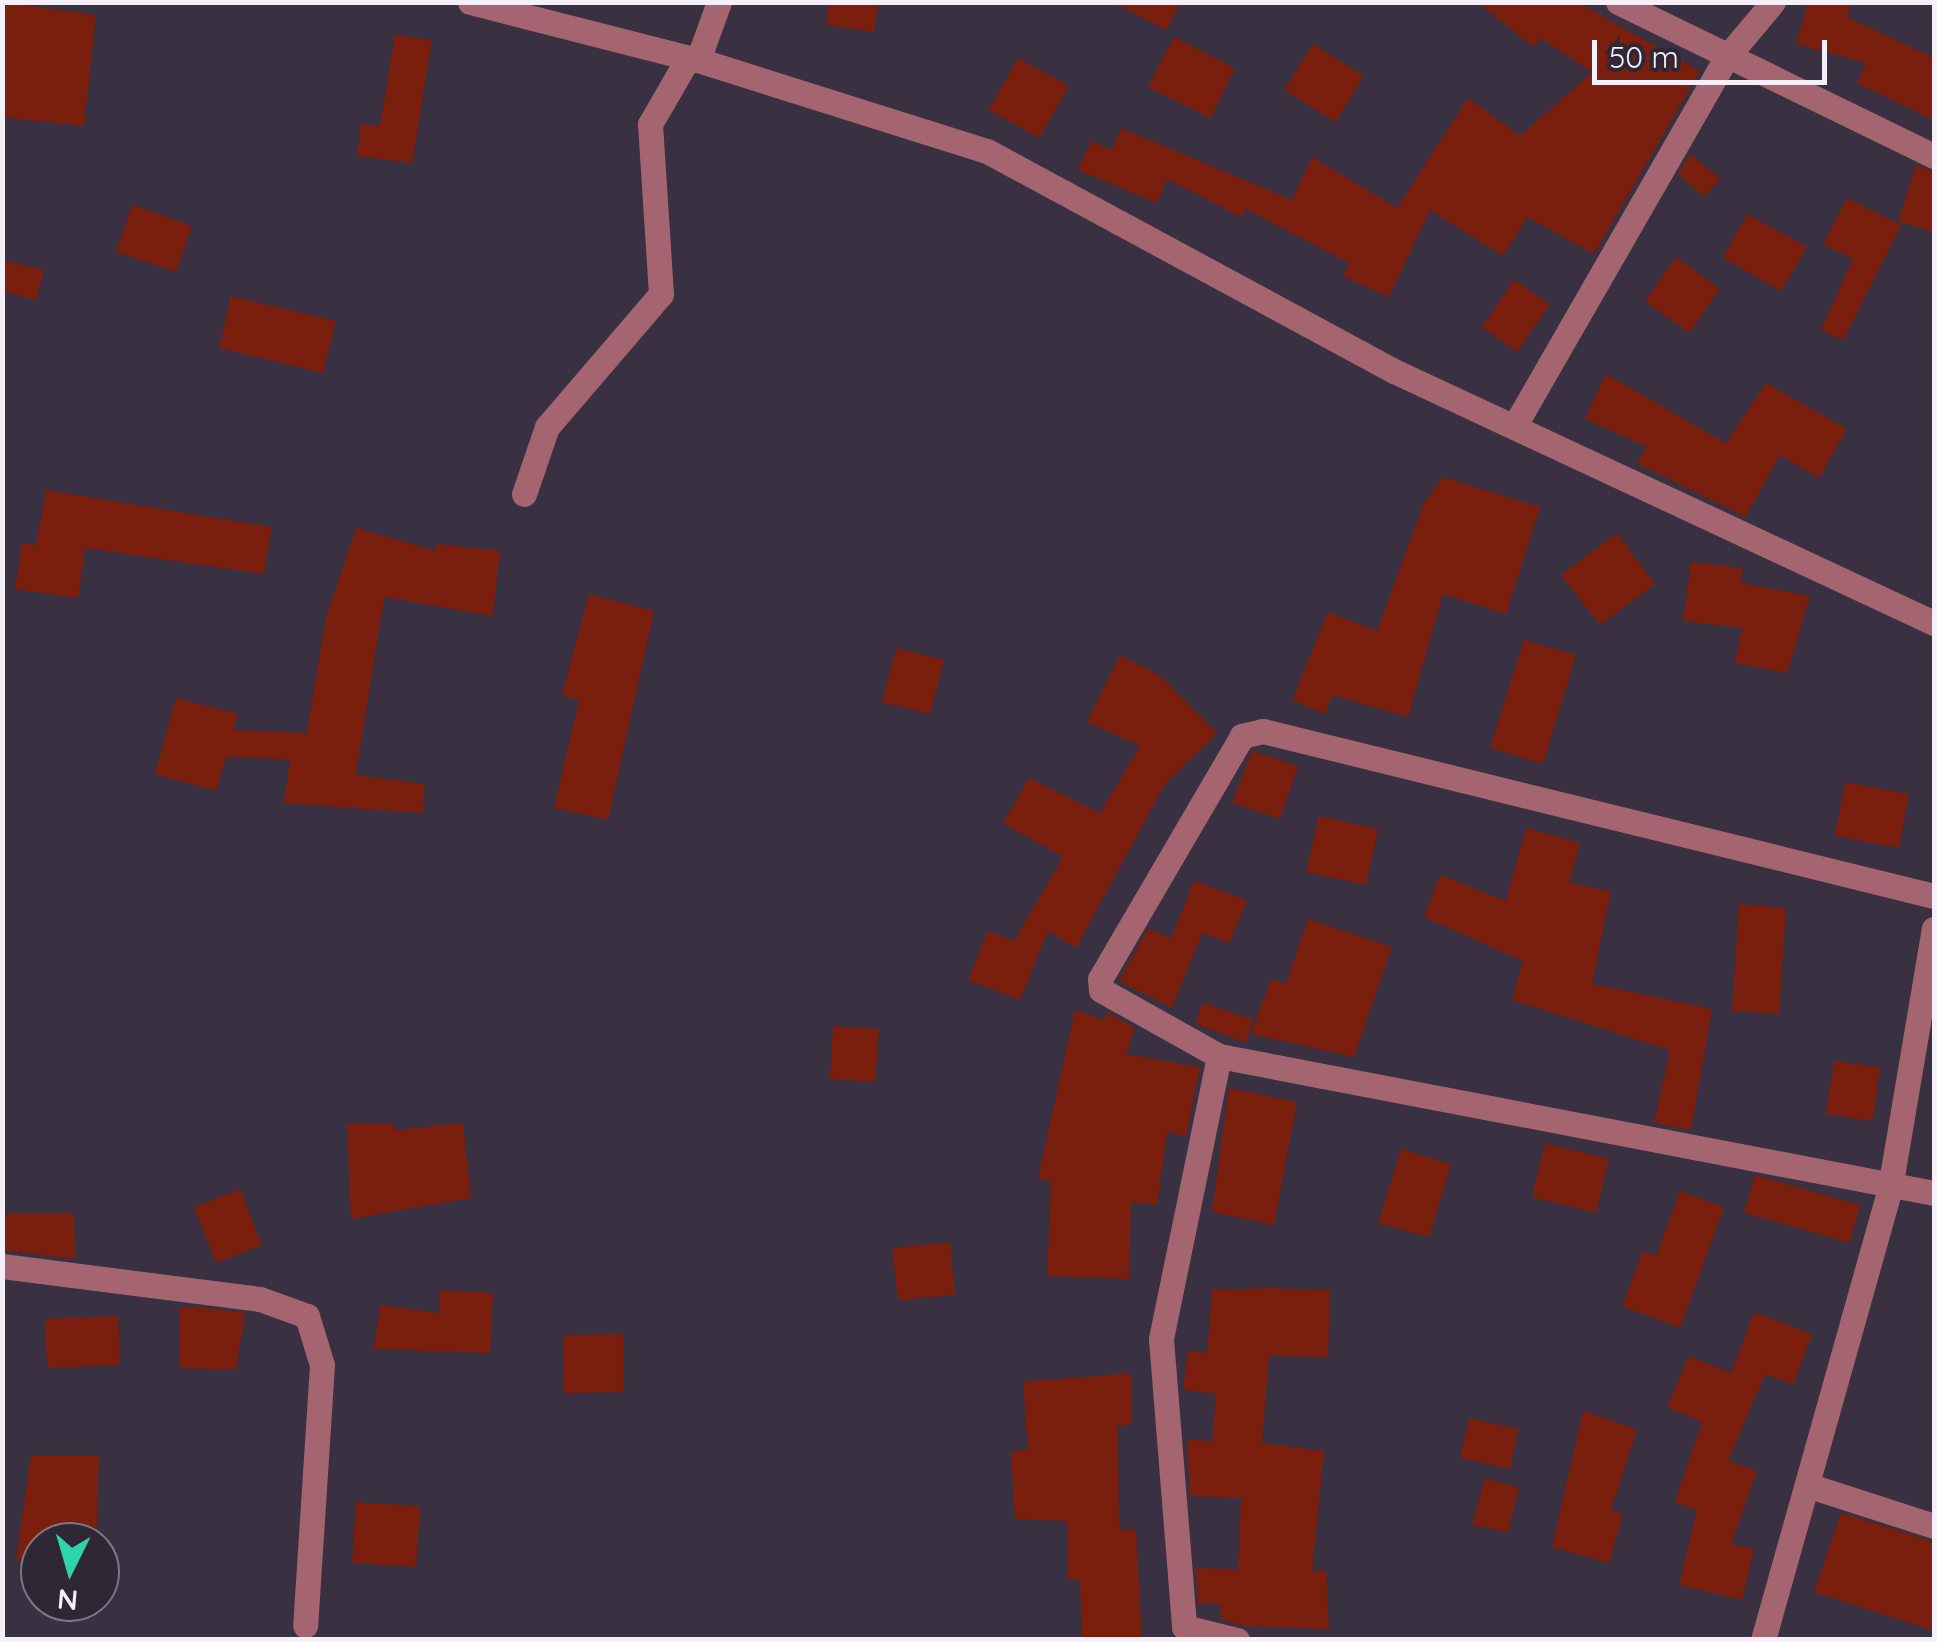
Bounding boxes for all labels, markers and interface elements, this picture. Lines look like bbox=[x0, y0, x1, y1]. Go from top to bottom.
scale bar bbox=[1597, 20, 1832, 82]
text: 50 m bbox=[1609, 38, 1679, 76]
north arrow bbox=[20, 1522, 120, 1622]
text: N bbox=[56, 1582, 79, 1619]

